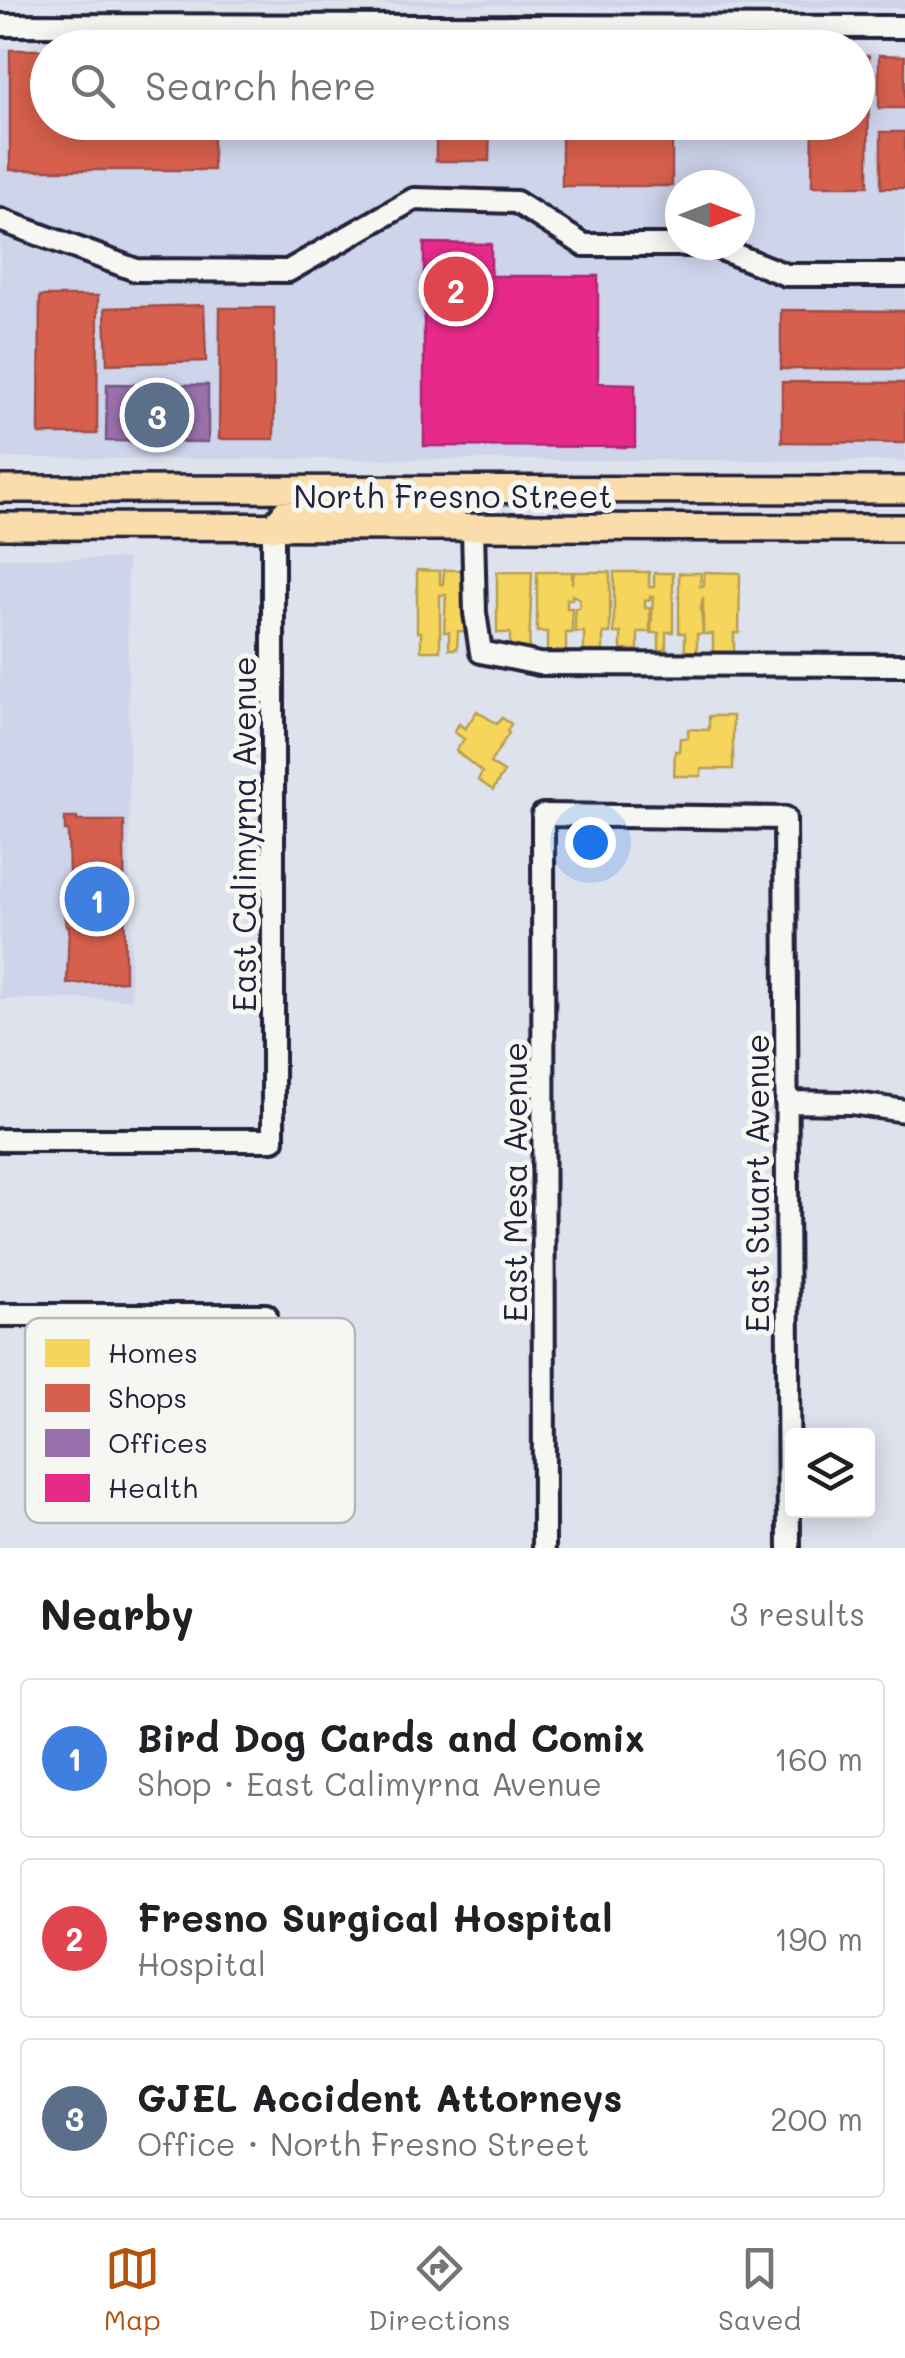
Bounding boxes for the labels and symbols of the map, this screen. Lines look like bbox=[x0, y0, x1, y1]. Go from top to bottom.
north arrow bbox=[665, 170, 755, 260]
pin: 2 bbox=[424, 252, 488, 326]
pin: 3 bbox=[124, 378, 190, 452]
street label: North Fresno Street bbox=[293, 474, 613, 516]
street label: East Calimyrna Avenue bbox=[222, 656, 265, 1012]
your location bbox=[565, 817, 616, 868]
pin: 1 bbox=[64, 862, 130, 936]
street label: East Stuart Avenue bbox=[735, 1034, 777, 1332]
street label: East Mesa Avenue bbox=[493, 1042, 535, 1322]
legend bbox=[25, 1318, 355, 1523]
text: Homes bbox=[108, 1334, 198, 1370]
text: Shops bbox=[108, 1379, 187, 1415]
text: Offices bbox=[108, 1424, 208, 1460]
text: Health bbox=[108, 1469, 198, 1505]

